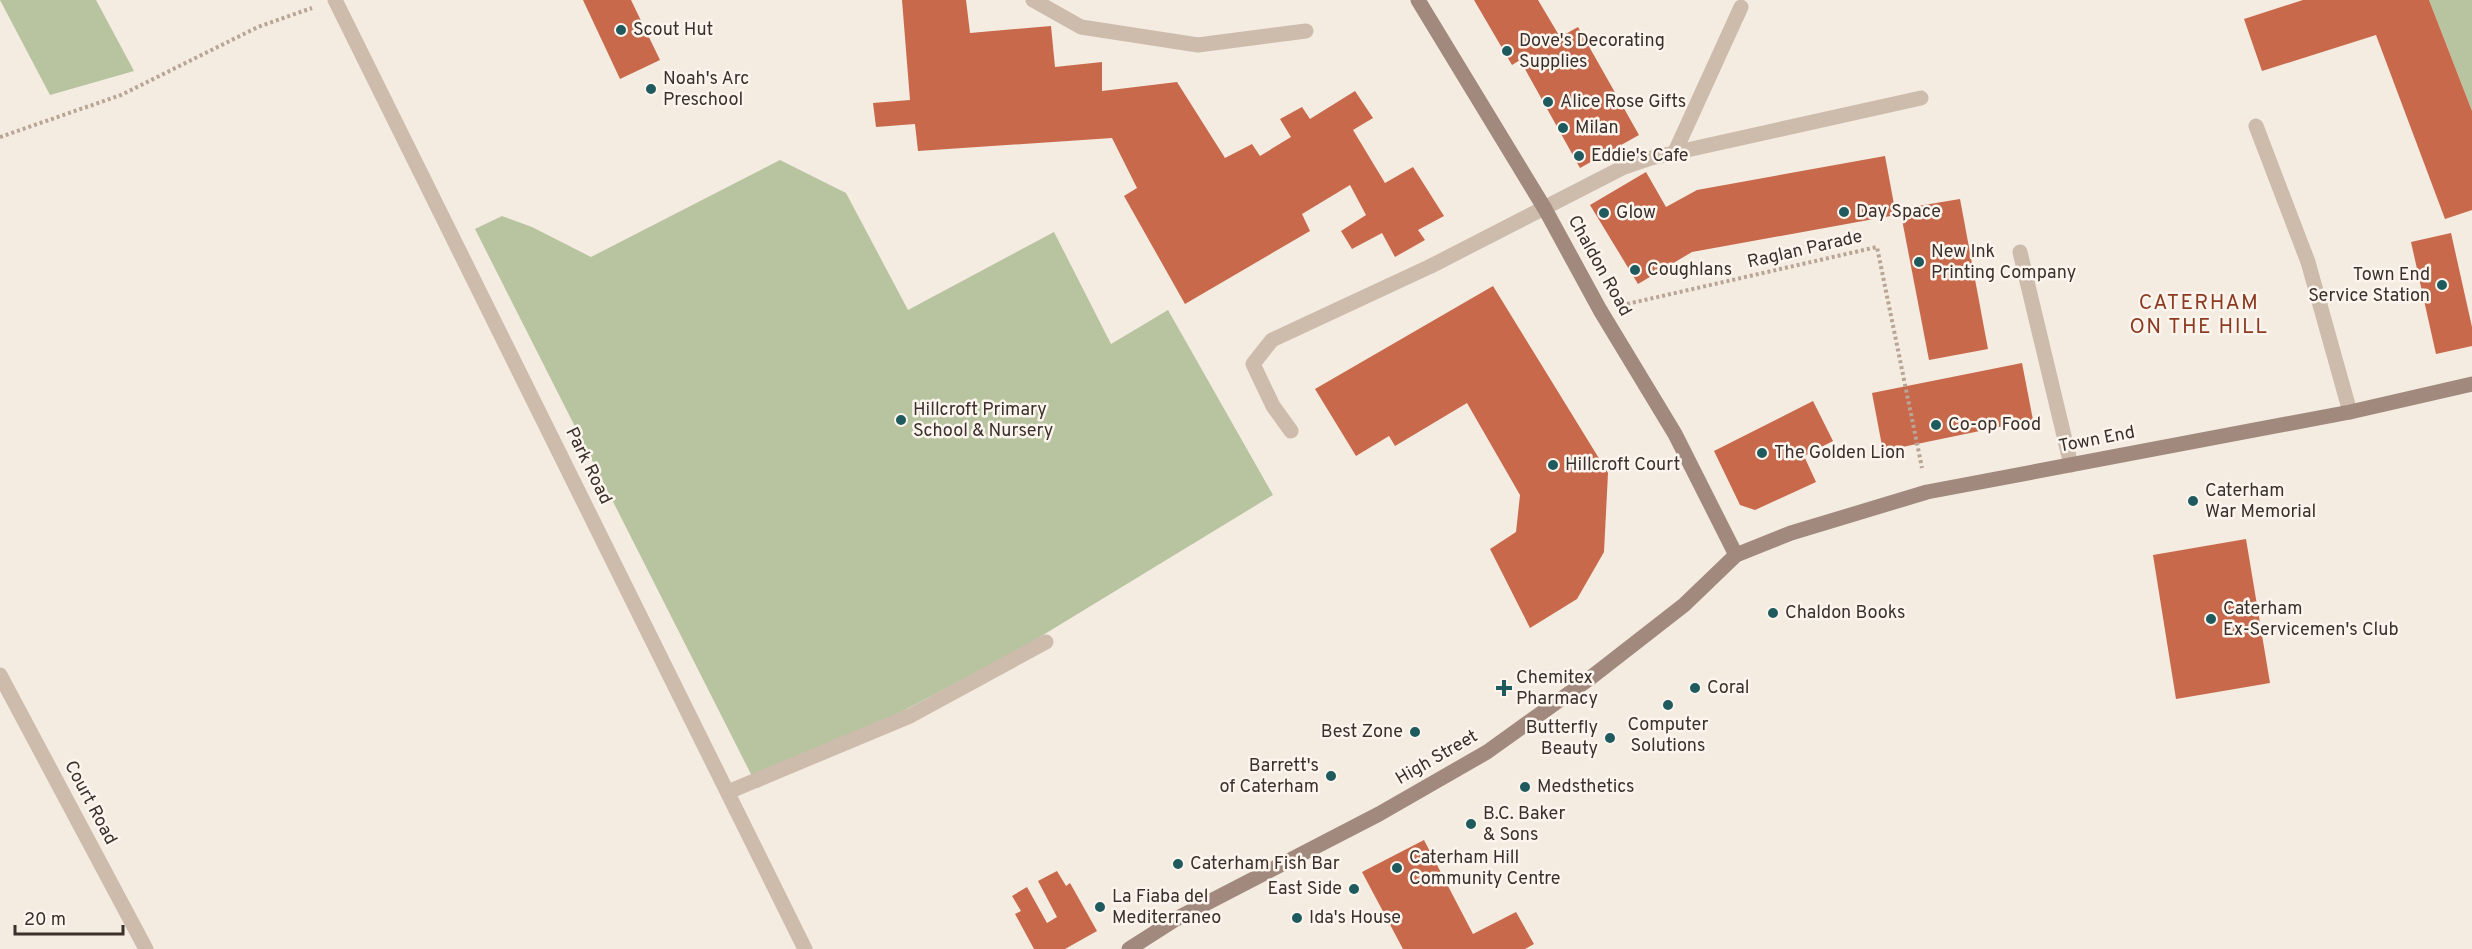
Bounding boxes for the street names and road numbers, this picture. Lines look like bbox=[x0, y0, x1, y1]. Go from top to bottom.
street label: Chaldon Road bbox=[1562, 211, 1636, 321]
street label: Raglan Parade bbox=[1745, 226, 1865, 274]
street label: Town End bbox=[2057, 421, 2137, 459]
street label: Park Road bbox=[559, 424, 617, 508]
street label: High Street bbox=[1392, 725, 1482, 791]
street label: Court Road bbox=[58, 757, 122, 849]

